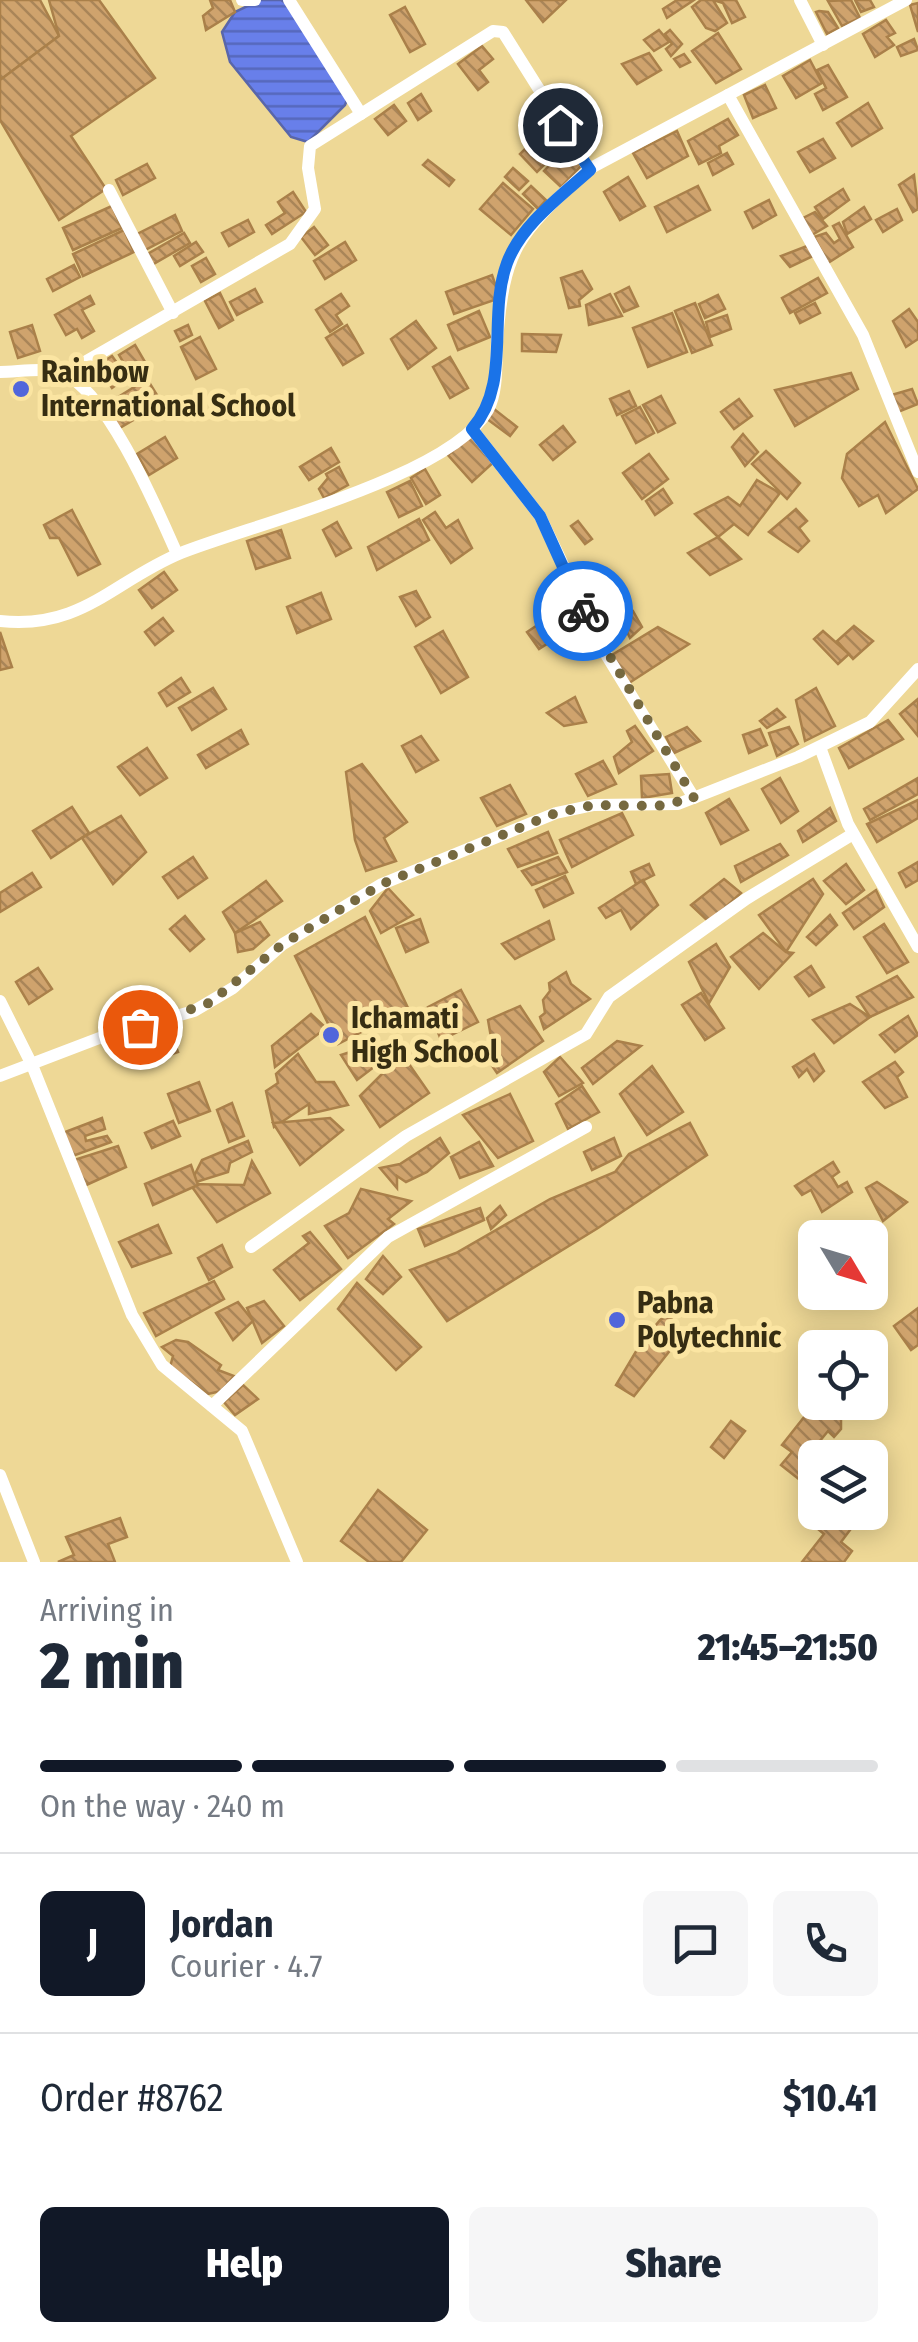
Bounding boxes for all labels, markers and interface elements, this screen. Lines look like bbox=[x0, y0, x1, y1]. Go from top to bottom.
pin bbox=[518, 83, 603, 168]
icon: home bbox=[533, 98, 588, 153]
place label: Rainbow International School bbox=[41, 354, 296, 424]
marker: Rainbow International School bbox=[10, 378, 32, 400]
courier bbox=[533, 561, 633, 661]
icon: bike bbox=[556, 584, 611, 639]
pin bbox=[98, 985, 183, 1070]
icon: bag bbox=[113, 1000, 168, 1055]
place label: Ichamati High School bbox=[351, 1000, 499, 1070]
marker: Ichamati High School bbox=[320, 1024, 342, 1046]
north arrow bbox=[798, 1220, 888, 1310]
map controls bbox=[798, 1220, 888, 1530]
place label: Pabna Polytechnic bbox=[637, 1285, 782, 1355]
marker: Pabna Polytechnic bbox=[606, 1309, 628, 1331]
button: locate bbox=[798, 1330, 888, 1420]
button: layers bbox=[798, 1440, 888, 1530]
text: Arriving in bbox=[40, 1591, 174, 1629]
text: 21:45–21:50 bbox=[698, 1624, 878, 1670]
text: 2 min bbox=[40, 1627, 184, 1705]
text: On the way · 240 m bbox=[40, 1787, 285, 1825]
button: chat bbox=[643, 1891, 748, 1996]
button: phone bbox=[773, 1891, 878, 1996]
text: Jordan bbox=[170, 1901, 274, 1947]
text: J bbox=[87, 1920, 98, 1966]
text: Courier · 4.7 bbox=[170, 1947, 322, 1985]
text: Order #8762 bbox=[40, 2075, 224, 2121]
text: $10.41 bbox=[783, 2075, 878, 2121]
button: Help bbox=[40, 2207, 449, 2322]
button: Share bbox=[469, 2207, 878, 2322]

